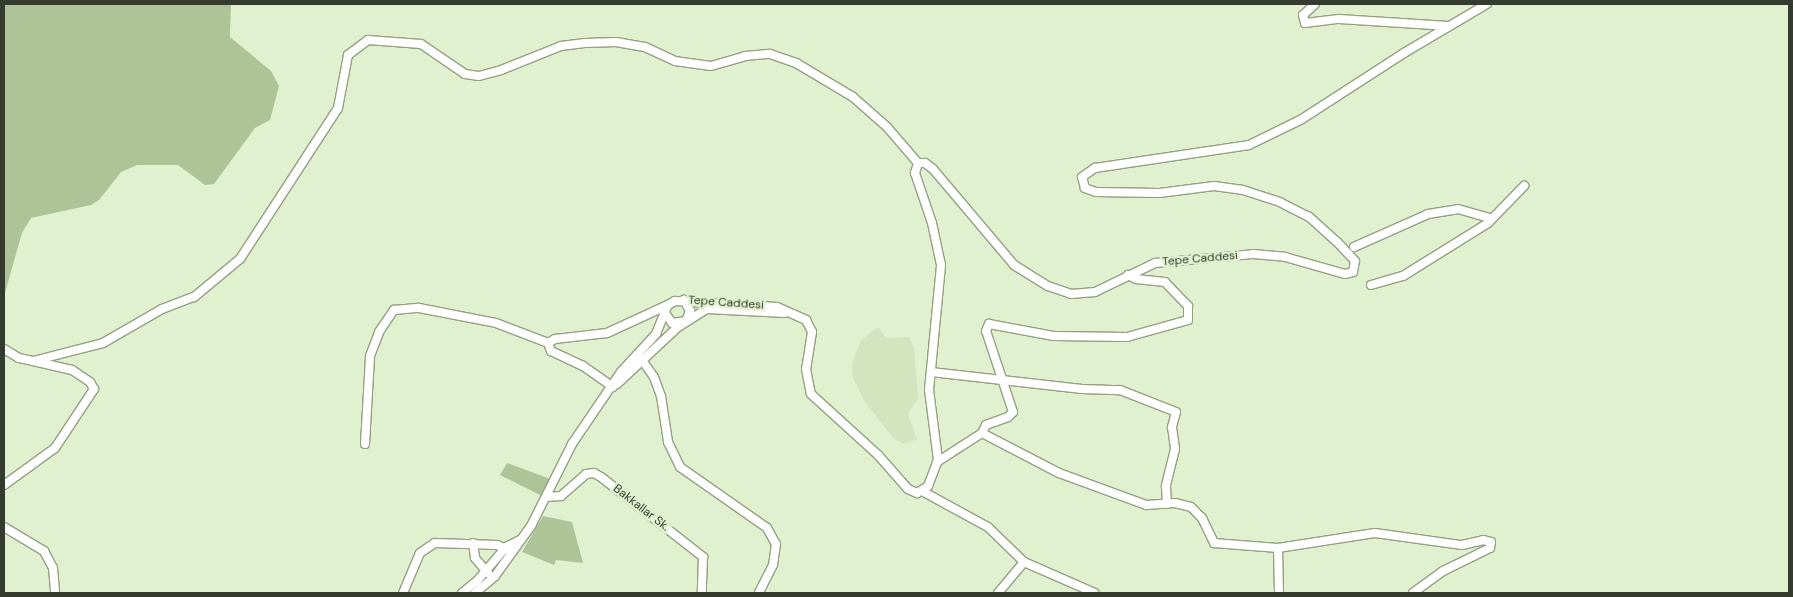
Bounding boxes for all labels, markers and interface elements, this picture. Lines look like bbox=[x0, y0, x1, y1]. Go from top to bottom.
street label: Tepe Caddesi bbox=[1162, 249, 1238, 269]
street label: Tepe Caddesi bbox=[688, 293, 764, 313]
street label: Bakkallar Sk. bbox=[610, 482, 672, 534]

